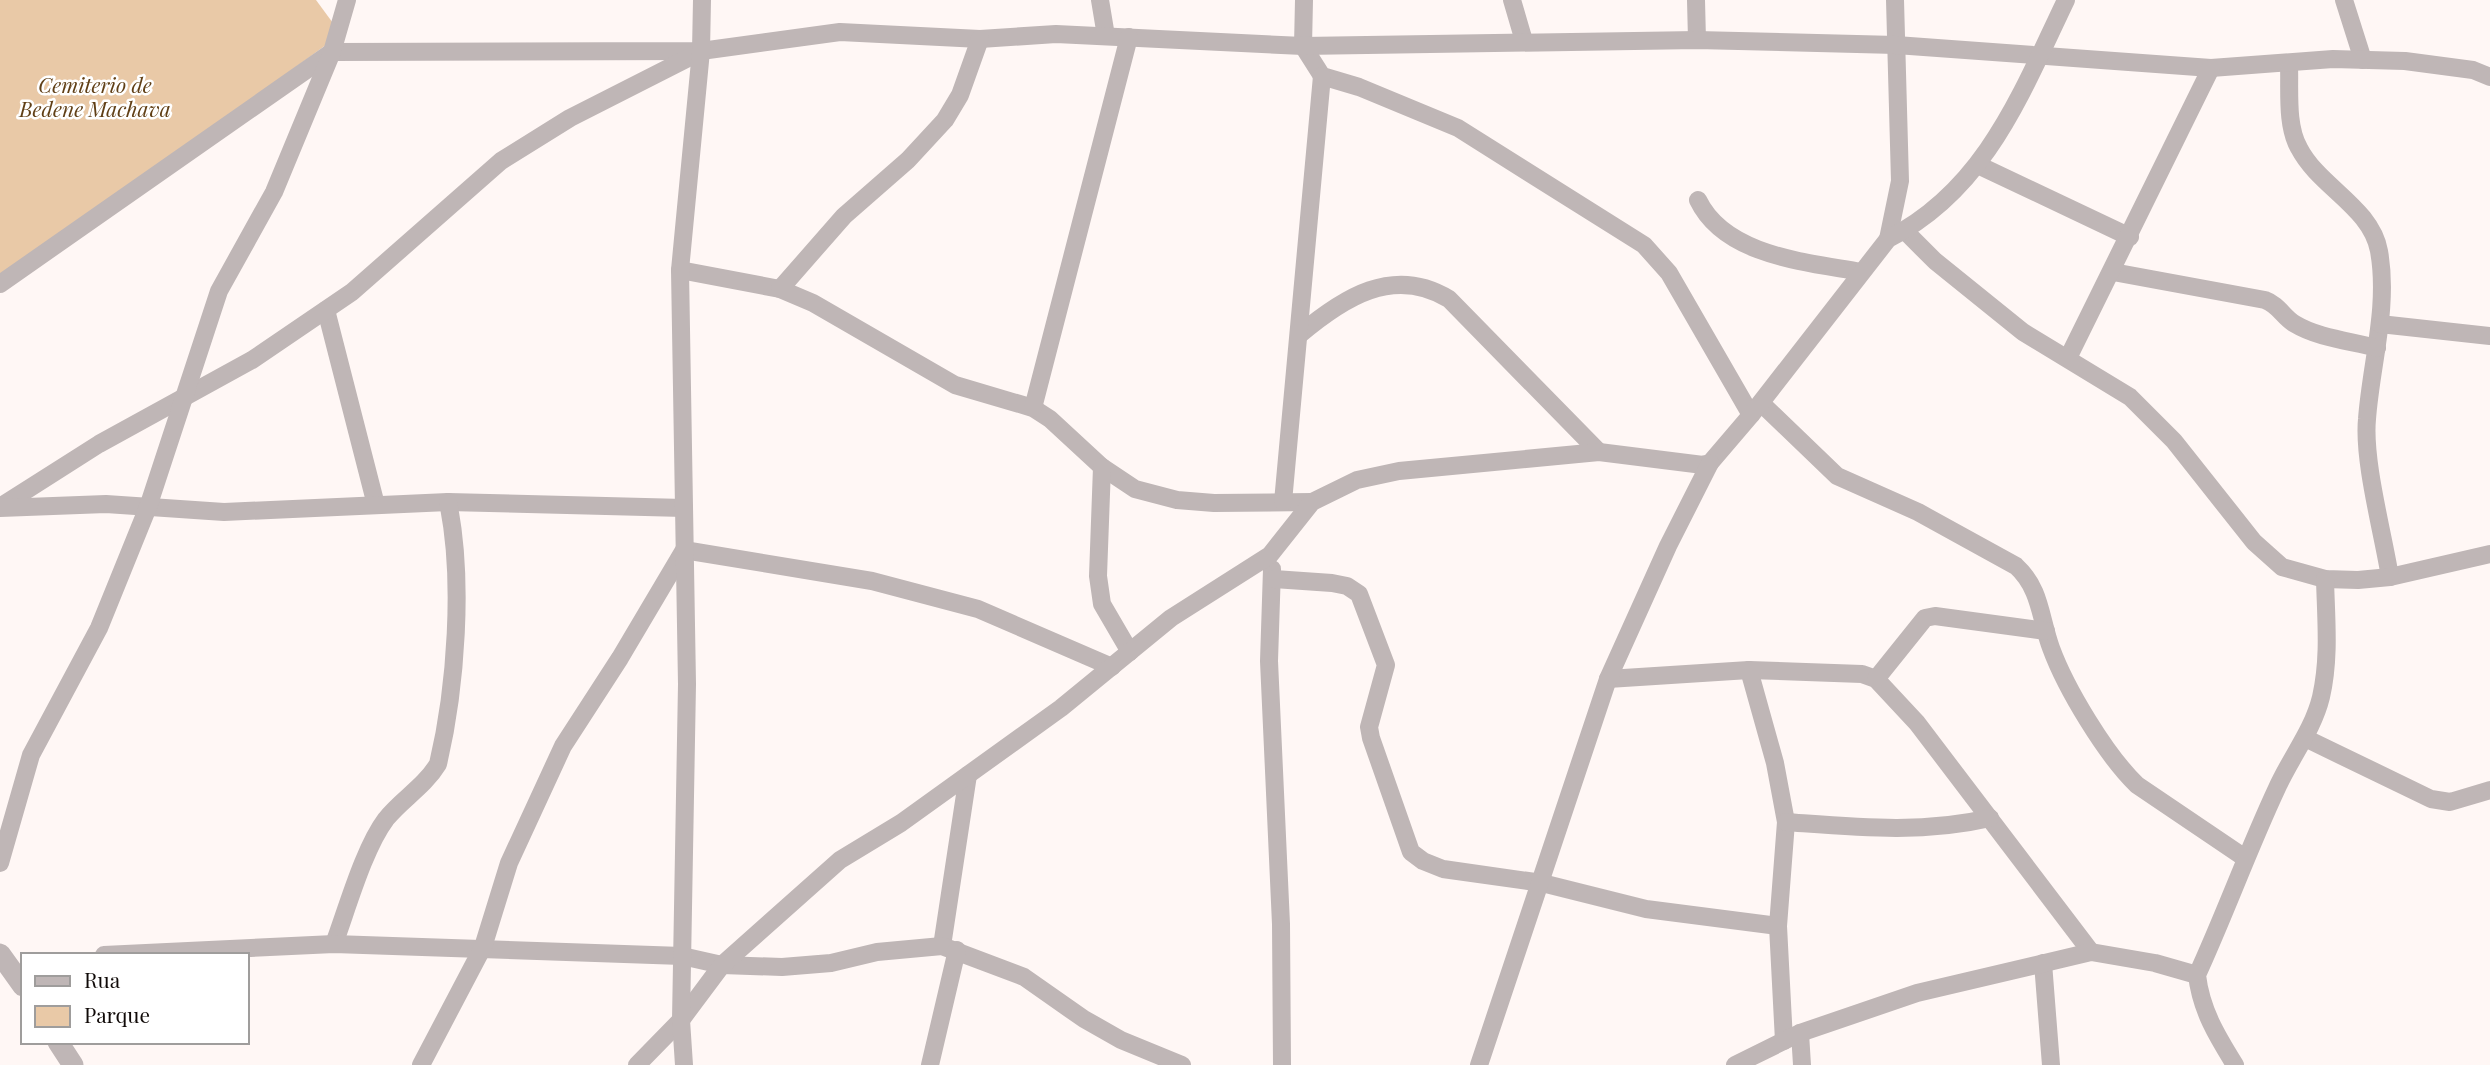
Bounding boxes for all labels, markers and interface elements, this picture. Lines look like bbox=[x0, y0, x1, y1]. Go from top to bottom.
park label: Cemiterio de Bedene Machava bbox=[18, 70, 171, 122]
legend bbox=[21, 953, 248, 1044]
text: Rua bbox=[84, 965, 121, 993]
text: Parque bbox=[84, 1000, 150, 1028]

